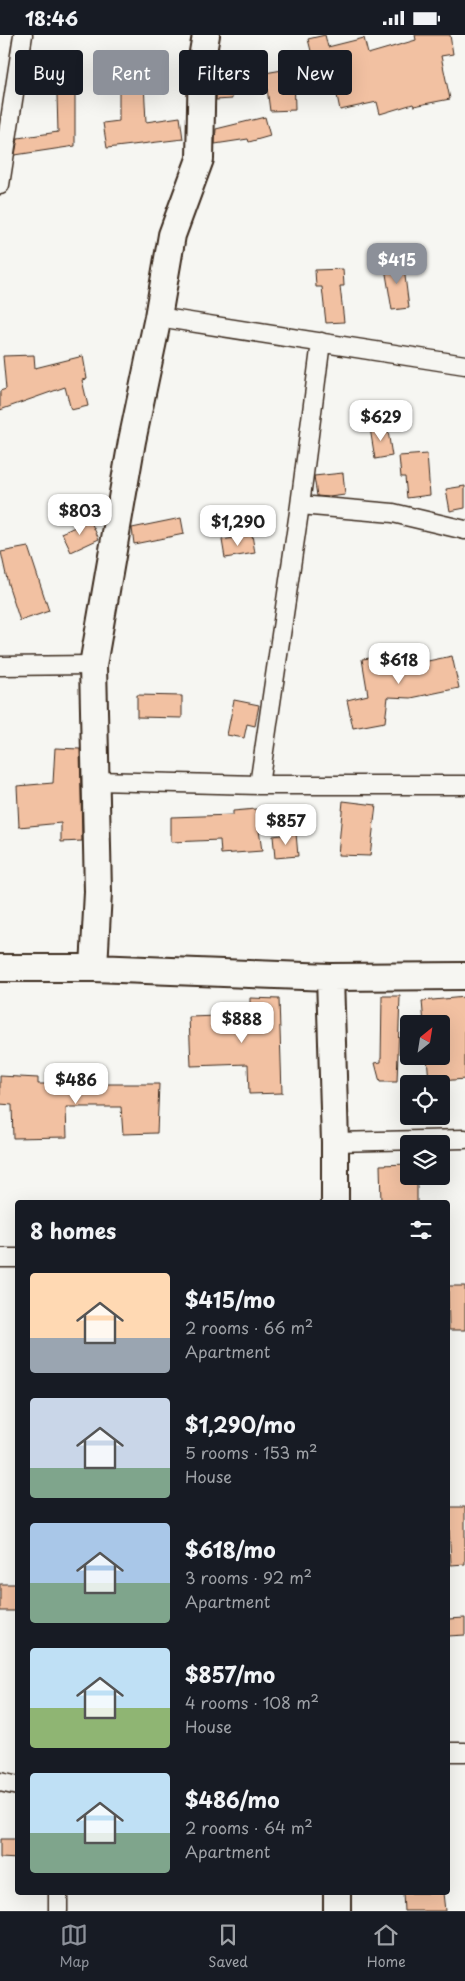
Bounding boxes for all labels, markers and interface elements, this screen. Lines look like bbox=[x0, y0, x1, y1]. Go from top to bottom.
text: 18:46 bbox=[25, 4, 78, 32]
chip: Buy bbox=[15, 50, 83, 95]
chip: Rent bbox=[93, 50, 169, 95]
chip: Filters bbox=[179, 50, 268, 95]
chip: New bbox=[278, 50, 352, 95]
pin: $415 bbox=[367, 243, 427, 285]
text: $415 bbox=[378, 247, 416, 271]
pin: $629 bbox=[351, 399, 411, 442]
text: $629 bbox=[360, 404, 402, 428]
pin: $803 bbox=[50, 493, 110, 536]
text: $803 bbox=[59, 498, 101, 522]
pin: $1,290 bbox=[197, 505, 279, 547]
text: $1,290 bbox=[211, 509, 265, 533]
pin: $618 bbox=[369, 643, 429, 685]
text: $618 bbox=[380, 647, 418, 671]
pin: $857 bbox=[256, 803, 316, 846]
text: $857 bbox=[266, 808, 306, 832]
pin: $888 bbox=[212, 1001, 272, 1044]
text: $888 bbox=[222, 1006, 262, 1030]
north arrow bbox=[400, 1015, 450, 1065]
map controls bbox=[400, 1015, 450, 1185]
pin: $486 bbox=[46, 1063, 106, 1105]
text: $486 bbox=[55, 1067, 97, 1091]
button: locate bbox=[400, 1075, 450, 1125]
button: layers bbox=[400, 1135, 450, 1185]
text: 8 homes bbox=[30, 1214, 116, 1246]
icon: filters bbox=[407, 1216, 435, 1244]
text: $415/mo bbox=[185, 1283, 275, 1315]
icon: home bbox=[70, 1293, 130, 1353]
text: 2 rooms · 66 m² bbox=[185, 1315, 313, 1339]
text: Apartment bbox=[185, 1339, 270, 1363]
text: $1,290/mo bbox=[185, 1408, 295, 1440]
icon: home bbox=[70, 1418, 130, 1478]
text: 5 rooms · 153 m² bbox=[185, 1440, 318, 1464]
text: House bbox=[185, 1464, 232, 1488]
text: $618/mo bbox=[185, 1533, 276, 1565]
icon: home bbox=[70, 1543, 130, 1603]
text: 3 rooms · 92 m² bbox=[185, 1565, 312, 1589]
text: Apartment bbox=[185, 1589, 270, 1613]
text: $857/mo bbox=[185, 1658, 275, 1690]
icon: home bbox=[70, 1668, 130, 1728]
text: 4 rooms · 108 m² bbox=[185, 1690, 319, 1714]
text: House bbox=[185, 1714, 232, 1738]
text: $486/mo bbox=[185, 1783, 279, 1815]
icon: home bbox=[70, 1793, 130, 1853]
text: 2 rooms · 64 m² bbox=[185, 1815, 313, 1839]
text: Apartment bbox=[185, 1839, 270, 1863]
tab: Map bbox=[59, 1921, 89, 1972]
tab: Saved bbox=[208, 1921, 248, 1972]
tab: Home bbox=[367, 1921, 406, 1972]

